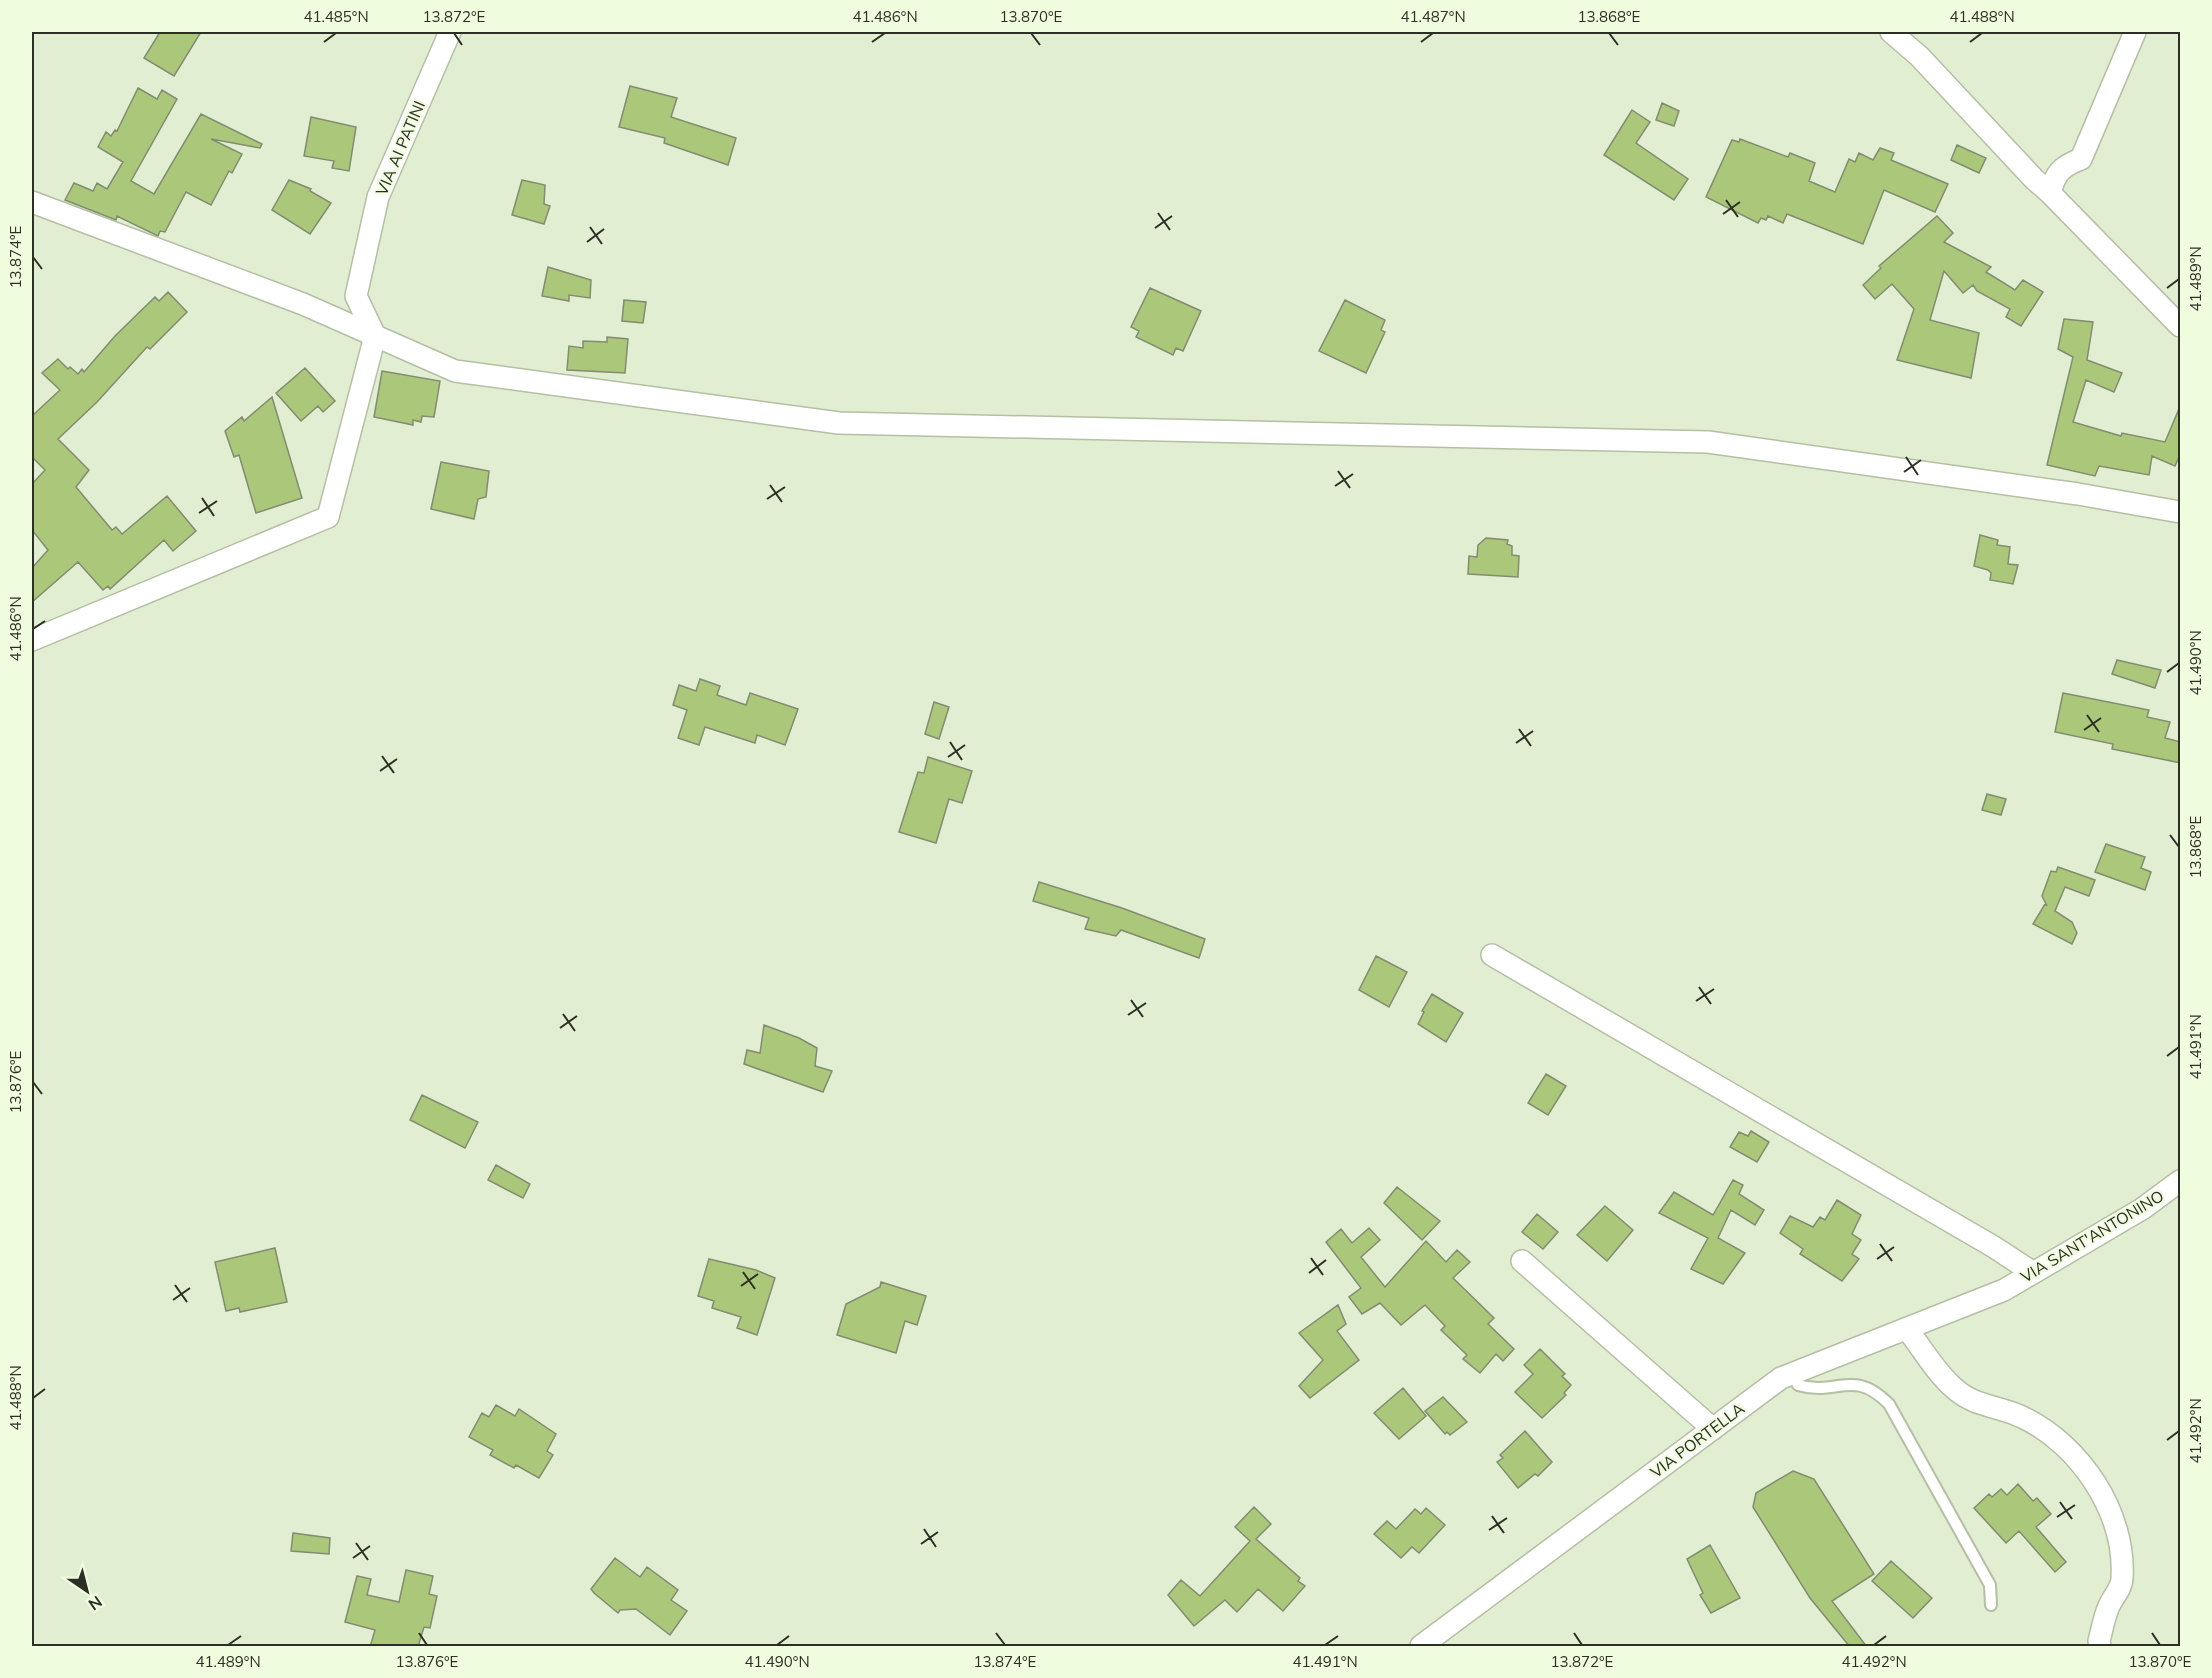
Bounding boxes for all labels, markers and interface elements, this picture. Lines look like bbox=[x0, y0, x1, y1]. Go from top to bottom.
text: 41.485°N bbox=[303, 7, 369, 26]
text: 13.872°E bbox=[423, 7, 486, 26]
text: 41.486°N bbox=[852, 7, 918, 26]
text: 13.870°E bbox=[1000, 7, 1063, 26]
text: 41.487°N bbox=[1400, 7, 1466, 26]
text: 13.868°E bbox=[1578, 7, 1641, 26]
text: 41.488°N bbox=[1949, 7, 2015, 26]
street label: VIA AI PATINI bbox=[371, 98, 429, 198]
text: 13.874°E bbox=[6, 225, 25, 288]
text: 41.489°N bbox=[2186, 246, 2205, 312]
text: 41.486°N bbox=[6, 596, 25, 662]
text: 41.490°N bbox=[2186, 630, 2205, 696]
text: 13.868°E bbox=[2186, 815, 2205, 878]
text: 41.491°N bbox=[2186, 1014, 2205, 1080]
text: 13.876°E bbox=[6, 1050, 25, 1113]
street label: VIA SANT'ANTONINO bbox=[2017, 1185, 2167, 1287]
text: 41.488°N bbox=[6, 1365, 25, 1431]
street label: VIA PORTELLA bbox=[1646, 1398, 1748, 1482]
text: 41.492°N bbox=[2186, 1398, 2205, 1464]
north arrow bbox=[57, 1561, 117, 1621]
text: N bbox=[85, 1592, 106, 1615]
text: 41.489°N bbox=[195, 1652, 261, 1671]
text: 13.876°E bbox=[396, 1652, 459, 1671]
text: 41.490°N bbox=[744, 1652, 810, 1671]
text: 13.874°E bbox=[974, 1652, 1037, 1671]
text: 41.491°N bbox=[1292, 1652, 1358, 1671]
text: 13.872°E bbox=[1551, 1652, 1614, 1671]
text: 41.492°N bbox=[1841, 1652, 1907, 1671]
text: 13.870°E bbox=[2129, 1652, 2192, 1671]

